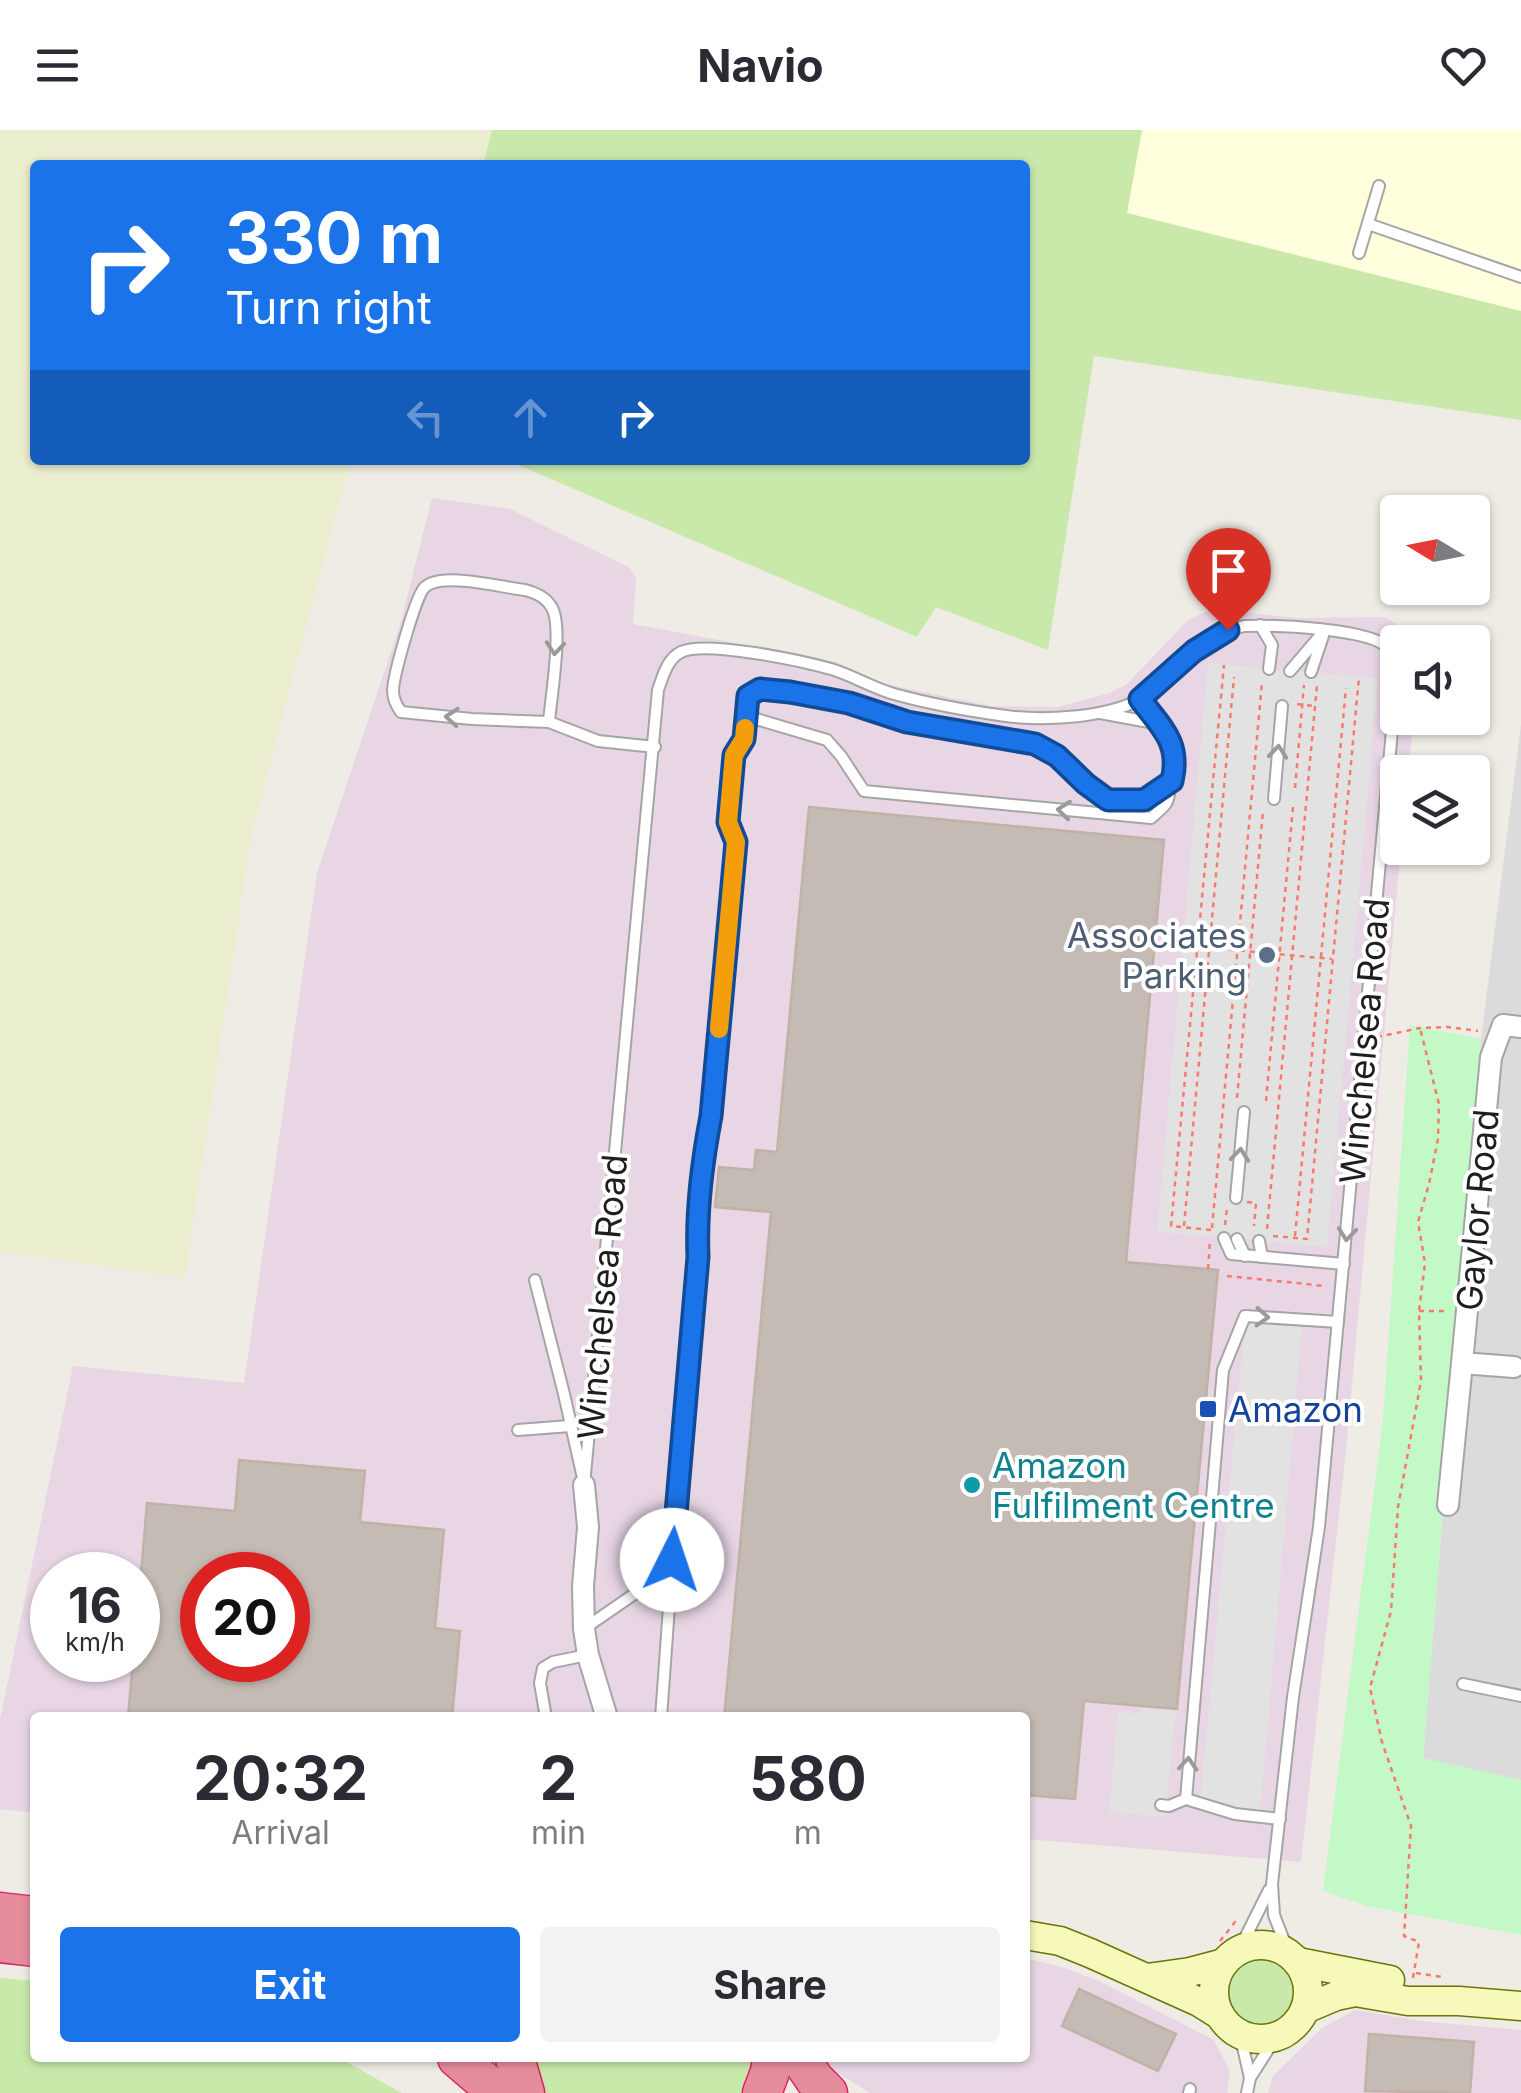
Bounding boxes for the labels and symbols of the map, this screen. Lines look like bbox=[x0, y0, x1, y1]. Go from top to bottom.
north arrow bbox=[1380, 495, 1490, 605]
pin bbox=[1186, 528, 1271, 631]
one-way arrow bbox=[545, 641, 567, 657]
one-way arrow bbox=[443, 707, 459, 729]
one-way arrow bbox=[1267, 744, 1288, 760]
one-way arrow bbox=[1056, 800, 1072, 821]
street label: Winchelsea Road bbox=[1331, 897, 1397, 1185]
place label: Associates Parking bbox=[1067, 914, 1247, 996]
marker: Associates Parking bbox=[1256, 944, 1278, 966]
street label: Gaylor Road bbox=[1447, 1108, 1507, 1312]
one-way arrow bbox=[1228, 1147, 1250, 1163]
street label: Winchelsea Road bbox=[569, 1153, 635, 1441]
one-way arrow bbox=[1336, 1226, 1358, 1242]
one-way arrow bbox=[1255, 1306, 1271, 1327]
place label: Amazon bbox=[1228, 1388, 1363, 1430]
marker: Amazon bbox=[1197, 1398, 1219, 1420]
place label: Amazon Fulfilment Centre bbox=[992, 1444, 1275, 1526]
marker: Amazon Fulfilment Centre bbox=[961, 1474, 983, 1496]
position arrow bbox=[620, 1508, 724, 1612]
speed limit sign: 20 bbox=[180, 1552, 310, 1682]
one-way arrow bbox=[1177, 1755, 1199, 1771]

